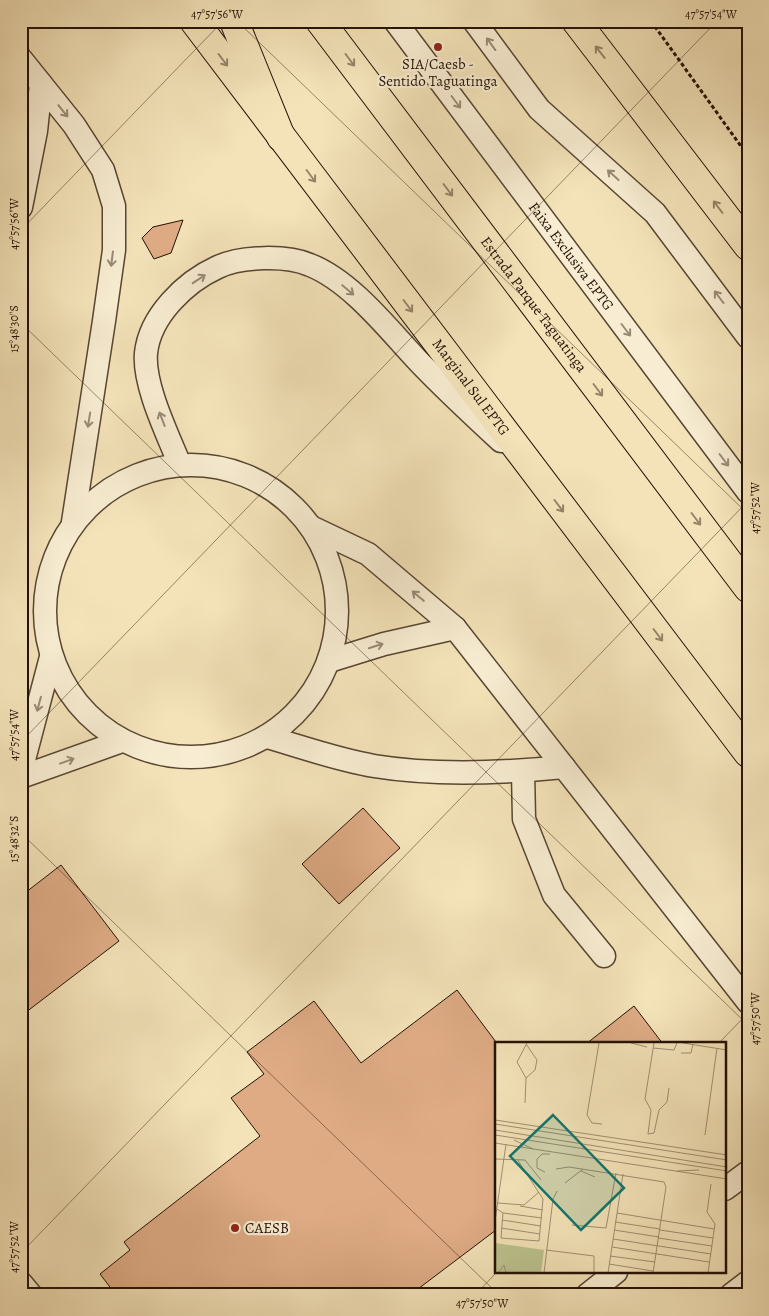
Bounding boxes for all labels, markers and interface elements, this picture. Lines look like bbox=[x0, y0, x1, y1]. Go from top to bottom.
text: 47°57'56"W bbox=[191, 6, 244, 22]
text: 47°57'54"W bbox=[685, 6, 738, 22]
one-way arrow bbox=[486, 37, 496, 51]
marker: SIA/Caesb - Sentido Taguatinga bbox=[432, 41, 444, 53]
one-way arrow bbox=[594, 46, 605, 59]
one-way arrow bbox=[218, 53, 229, 66]
one-way arrow bbox=[344, 53, 355, 66]
place label: SIA/Caesb - Sentido Taguatinga bbox=[378, 54, 498, 91]
one-way arrow bbox=[450, 95, 461, 108]
one-way arrow bbox=[57, 104, 68, 117]
one-way arrow bbox=[305, 169, 316, 182]
one-way arrow bbox=[606, 169, 619, 181]
one-way arrow bbox=[442, 183, 453, 196]
text: 47°57'56"W bbox=[6, 197, 22, 250]
street label: Faixa Exclusiva EPTG bbox=[524, 198, 619, 315]
one-way arrow bbox=[713, 201, 724, 214]
street label: Estrada Parque Taguatinga bbox=[476, 232, 592, 376]
one-way arrow bbox=[107, 250, 117, 266]
one-way arrow bbox=[191, 274, 205, 284]
one-way arrow bbox=[342, 284, 355, 295]
one-way arrow bbox=[713, 291, 724, 304]
one-way arrow bbox=[403, 299, 414, 312]
text: 15°48'30"S bbox=[6, 305, 22, 353]
one-way arrow bbox=[621, 323, 632, 336]
street label: Marginal Sul EPTG bbox=[428, 334, 514, 440]
one-way arrow bbox=[593, 383, 603, 397]
one-way arrow bbox=[84, 411, 94, 427]
one-way arrow bbox=[157, 412, 166, 427]
one-way arrow bbox=[719, 453, 729, 467]
text: 47°57'52"W bbox=[747, 481, 763, 534]
one-way arrow bbox=[554, 499, 564, 513]
one-way arrow bbox=[691, 512, 701, 526]
one-way arrow bbox=[411, 591, 424, 602]
one-way arrow bbox=[652, 628, 663, 641]
one-way arrow bbox=[367, 641, 383, 651]
one-way arrow bbox=[34, 695, 43, 711]
text: 47°57'54"W bbox=[6, 708, 22, 761]
one-way arrow bbox=[59, 756, 74, 765]
text: 15°48'32"S bbox=[6, 816, 22, 862]
text: 47°57'50"W bbox=[747, 992, 763, 1045]
inset map bbox=[495, 1042, 726, 1274]
place label: CAESB bbox=[245, 1218, 289, 1238]
text: 47°57'52"W bbox=[6, 1220, 22, 1273]
marker: CAESB bbox=[229, 1222, 241, 1234]
text: 47°57'50"W bbox=[456, 1295, 509, 1311]

